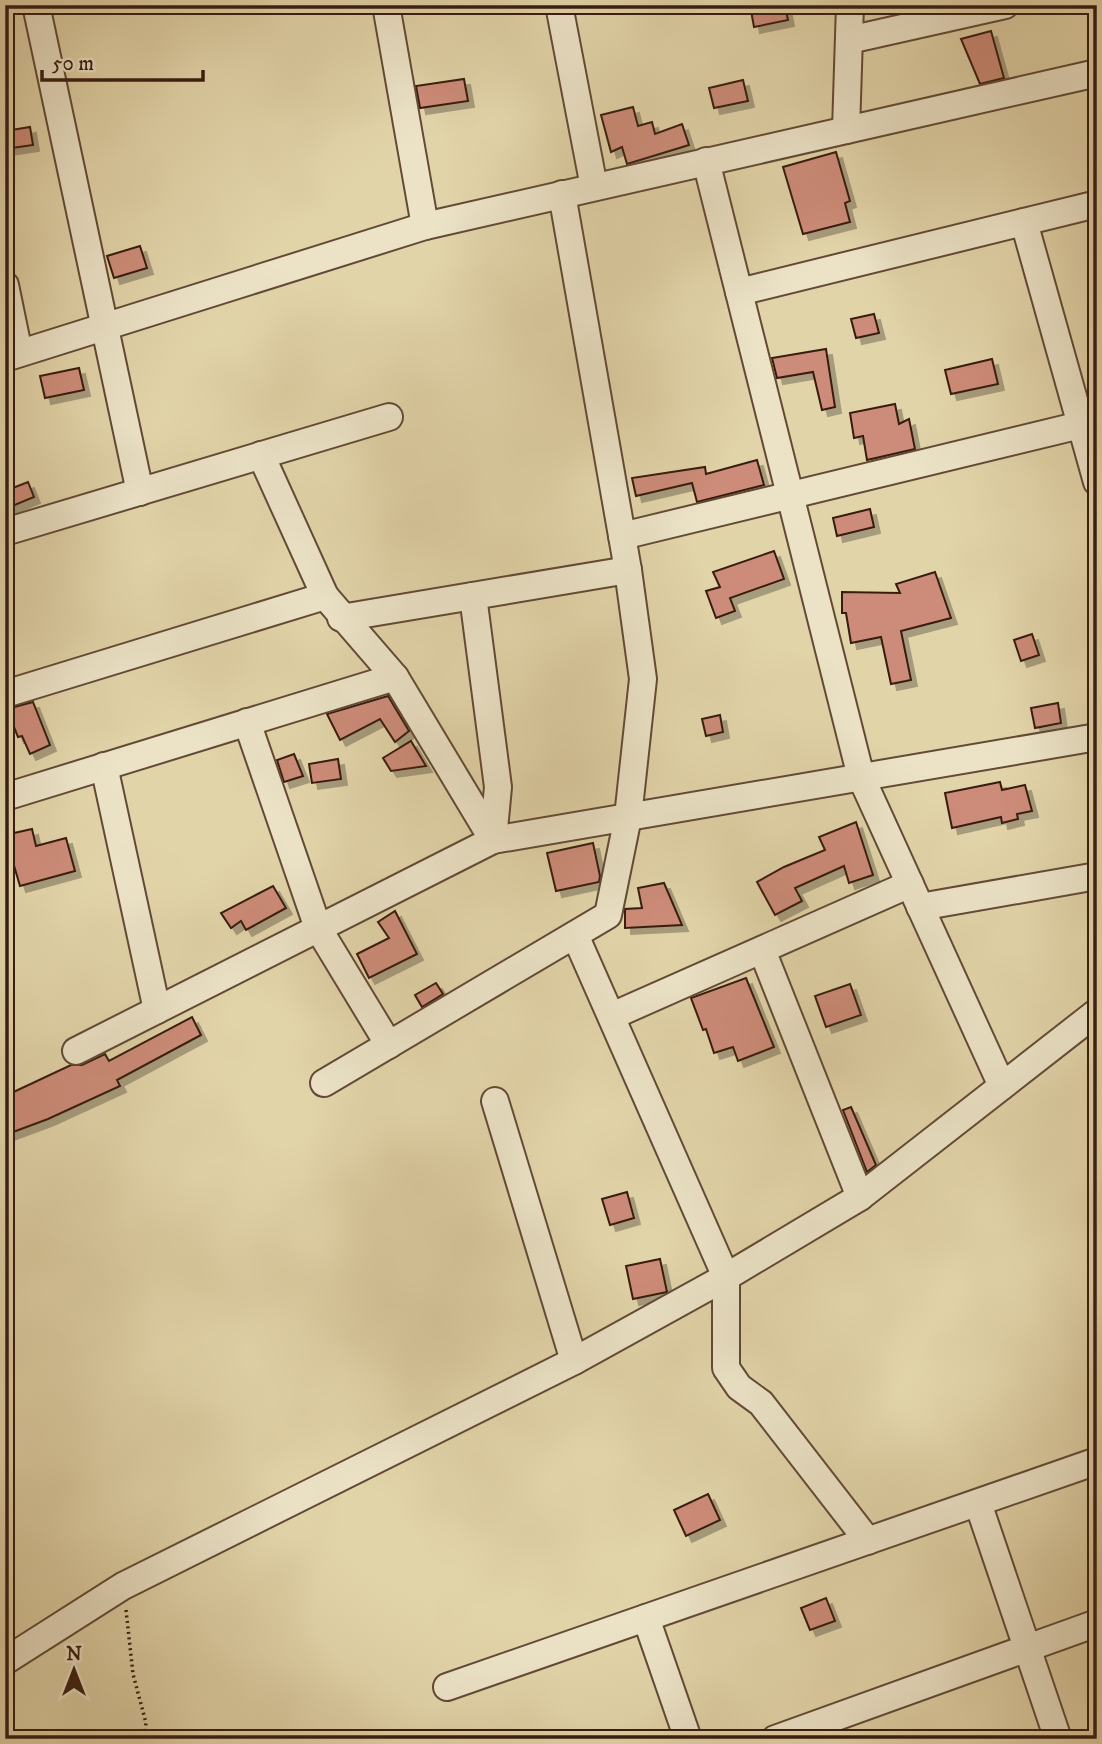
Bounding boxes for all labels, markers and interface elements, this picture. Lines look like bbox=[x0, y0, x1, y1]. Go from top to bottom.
scale bar bbox=[42, 38, 203, 82]
text: 50 m bbox=[52, 51, 94, 77]
north arrow bbox=[38, 1636, 108, 1706]
text: N bbox=[66, 1643, 82, 1666]

